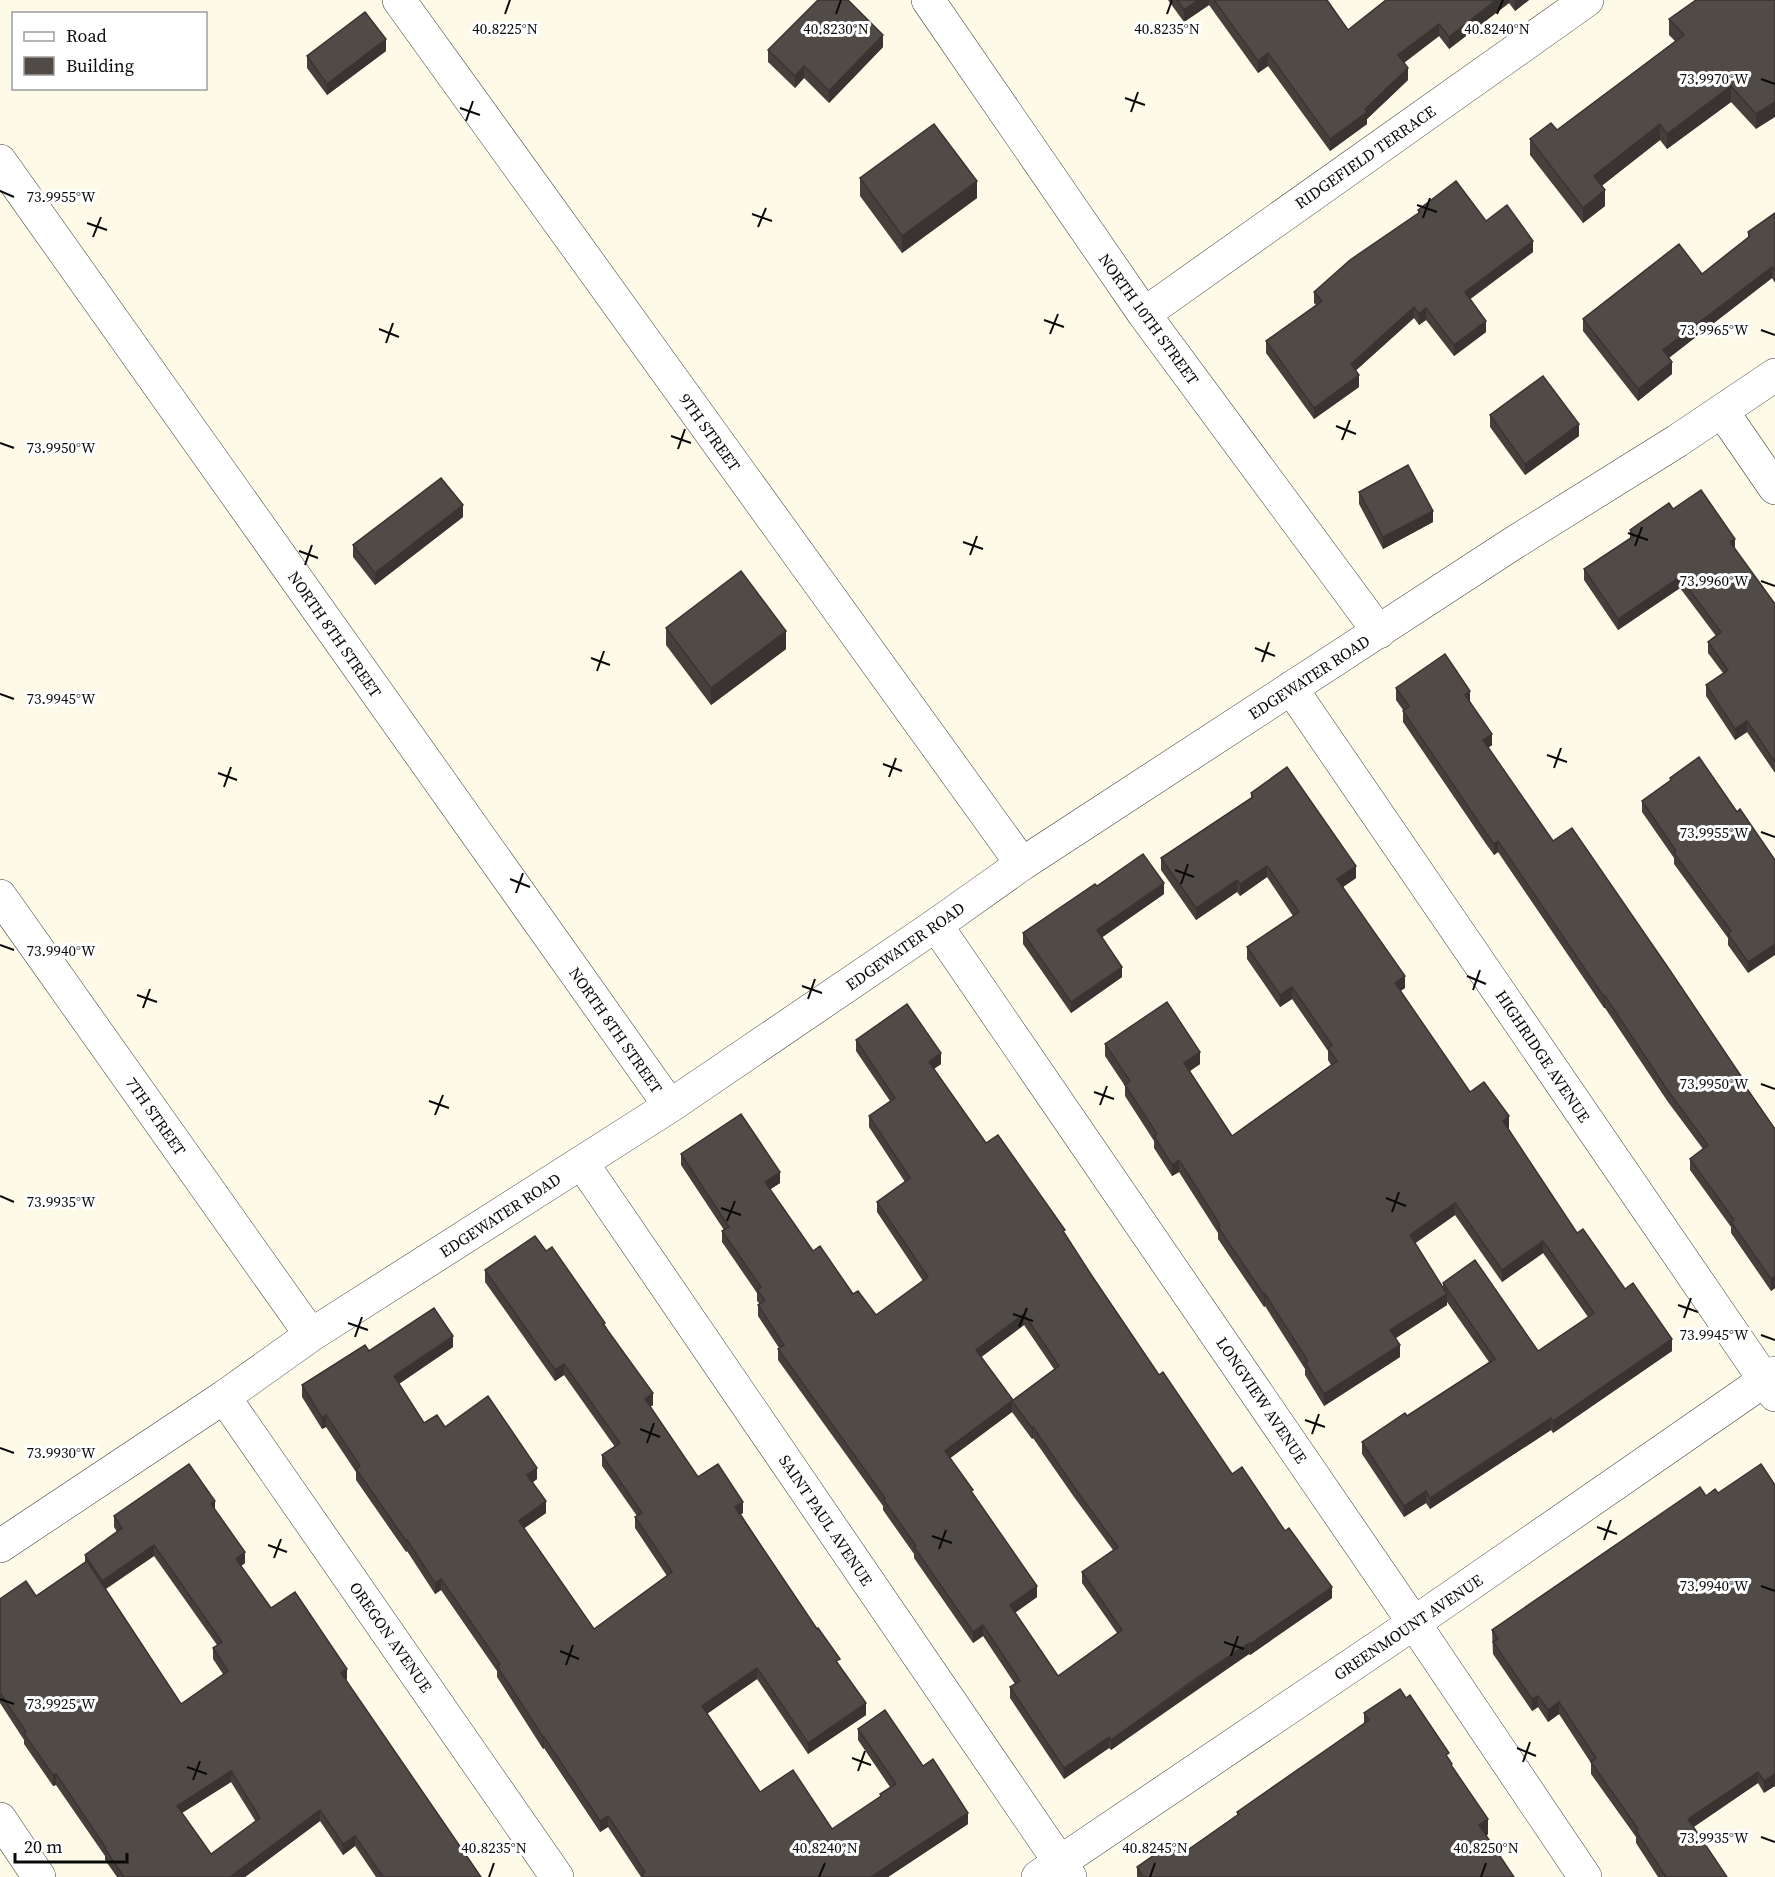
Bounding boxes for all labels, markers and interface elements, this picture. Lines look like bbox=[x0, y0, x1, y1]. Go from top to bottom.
legend bbox=[12, 12, 207, 90]
text: 40.8225°N bbox=[472, 18, 538, 39]
text: 40.8230°N bbox=[803, 18, 869, 39]
text: 40.8235°N bbox=[1134, 18, 1200, 39]
text: 40.8240°N bbox=[1464, 18, 1530, 39]
text: Road bbox=[66, 23, 107, 48]
text: Building bbox=[66, 53, 134, 78]
text: 73.9970°W bbox=[1680, 68, 1749, 89]
street label: RIDGEFIELD TERRACE bbox=[1290, 100, 1440, 214]
text: 73.9955°W bbox=[27, 186, 96, 207]
street label: NORTH 10TH STREET bbox=[1094, 249, 1204, 389]
text: 73.9965°W bbox=[1680, 319, 1749, 340]
street label: 9TH STREET bbox=[674, 389, 746, 476]
text: 73.9950°W bbox=[27, 437, 96, 458]
street label: NORTH 8TH STREET bbox=[283, 567, 387, 702]
text: 73.9960°W bbox=[1680, 570, 1749, 591]
street label: EDGEWATER ROAD bbox=[1244, 629, 1374, 725]
text: 73.9945°W bbox=[27, 688, 96, 709]
text: 73.9955°W bbox=[1680, 822, 1749, 843]
street label: EDGEWATER ROAD bbox=[841, 897, 969, 995]
text: 73.9940°W bbox=[27, 940, 96, 961]
street label: NORTH 8TH STREET bbox=[564, 963, 668, 1098]
street label: HIGHRIDGE AVENUE bbox=[1490, 986, 1596, 1127]
street label: 7TH STREET bbox=[121, 1072, 191, 1160]
text: 73.9950°W bbox=[1680, 1073, 1749, 1094]
street label: EDGEWATER ROAD bbox=[435, 1167, 565, 1263]
text: 73.9935°W bbox=[27, 1191, 96, 1212]
text: 73.9945°W bbox=[1680, 1324, 1749, 1345]
street label: LONGVIEW AVENUE bbox=[1211, 1332, 1313, 1468]
text: 73.9930°W bbox=[27, 1442, 96, 1463]
street label: SAINT PAUL AVENUE bbox=[774, 1450, 878, 1590]
street label: GREENMOUNT AVENUE bbox=[1329, 1569, 1487, 1685]
text: 73.9940°W bbox=[1680, 1575, 1749, 1596]
street label: OREGON AVENUE bbox=[345, 1577, 438, 1697]
text: 73.9925°W bbox=[27, 1693, 96, 1714]
scale bar bbox=[15, 1826, 128, 1864]
text: 73.9935°W bbox=[1680, 1827, 1749, 1848]
text: 20 m bbox=[24, 1834, 62, 1859]
text: 40.8235°N bbox=[461, 1837, 527, 1858]
text: 40.8240°N bbox=[792, 1837, 858, 1858]
text: 40.8245°N bbox=[1122, 1837, 1188, 1858]
text: 40.8250°N bbox=[1453, 1837, 1519, 1858]

